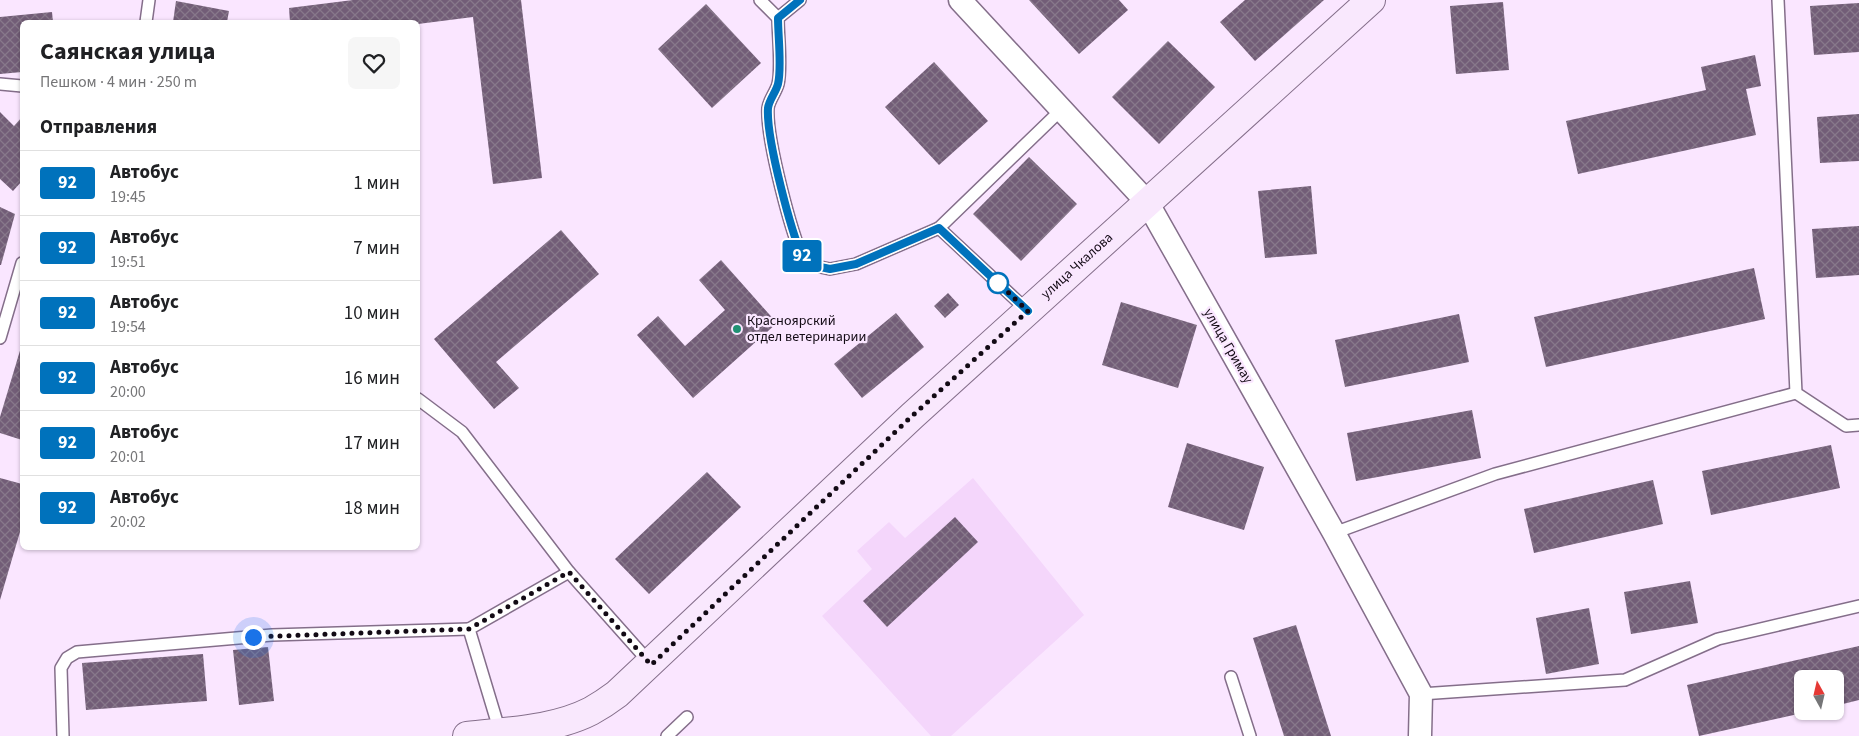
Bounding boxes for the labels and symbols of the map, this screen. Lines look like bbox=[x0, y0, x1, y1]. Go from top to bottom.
street label: улица Чкалова bbox=[1037, 228, 1117, 304]
line badge: 92 bbox=[780, 240, 824, 272]
unlabelled marker bbox=[987, 272, 1009, 294]
street label: улица Гримау bbox=[1198, 305, 1258, 388]
place label: Красноярский отдел ветеринарии bbox=[747, 311, 866, 347]
marker: Красноярский отдел ветеринарии bbox=[731, 323, 743, 335]
your location bbox=[241, 625, 266, 650]
north arrow bbox=[1794, 670, 1844, 720]

